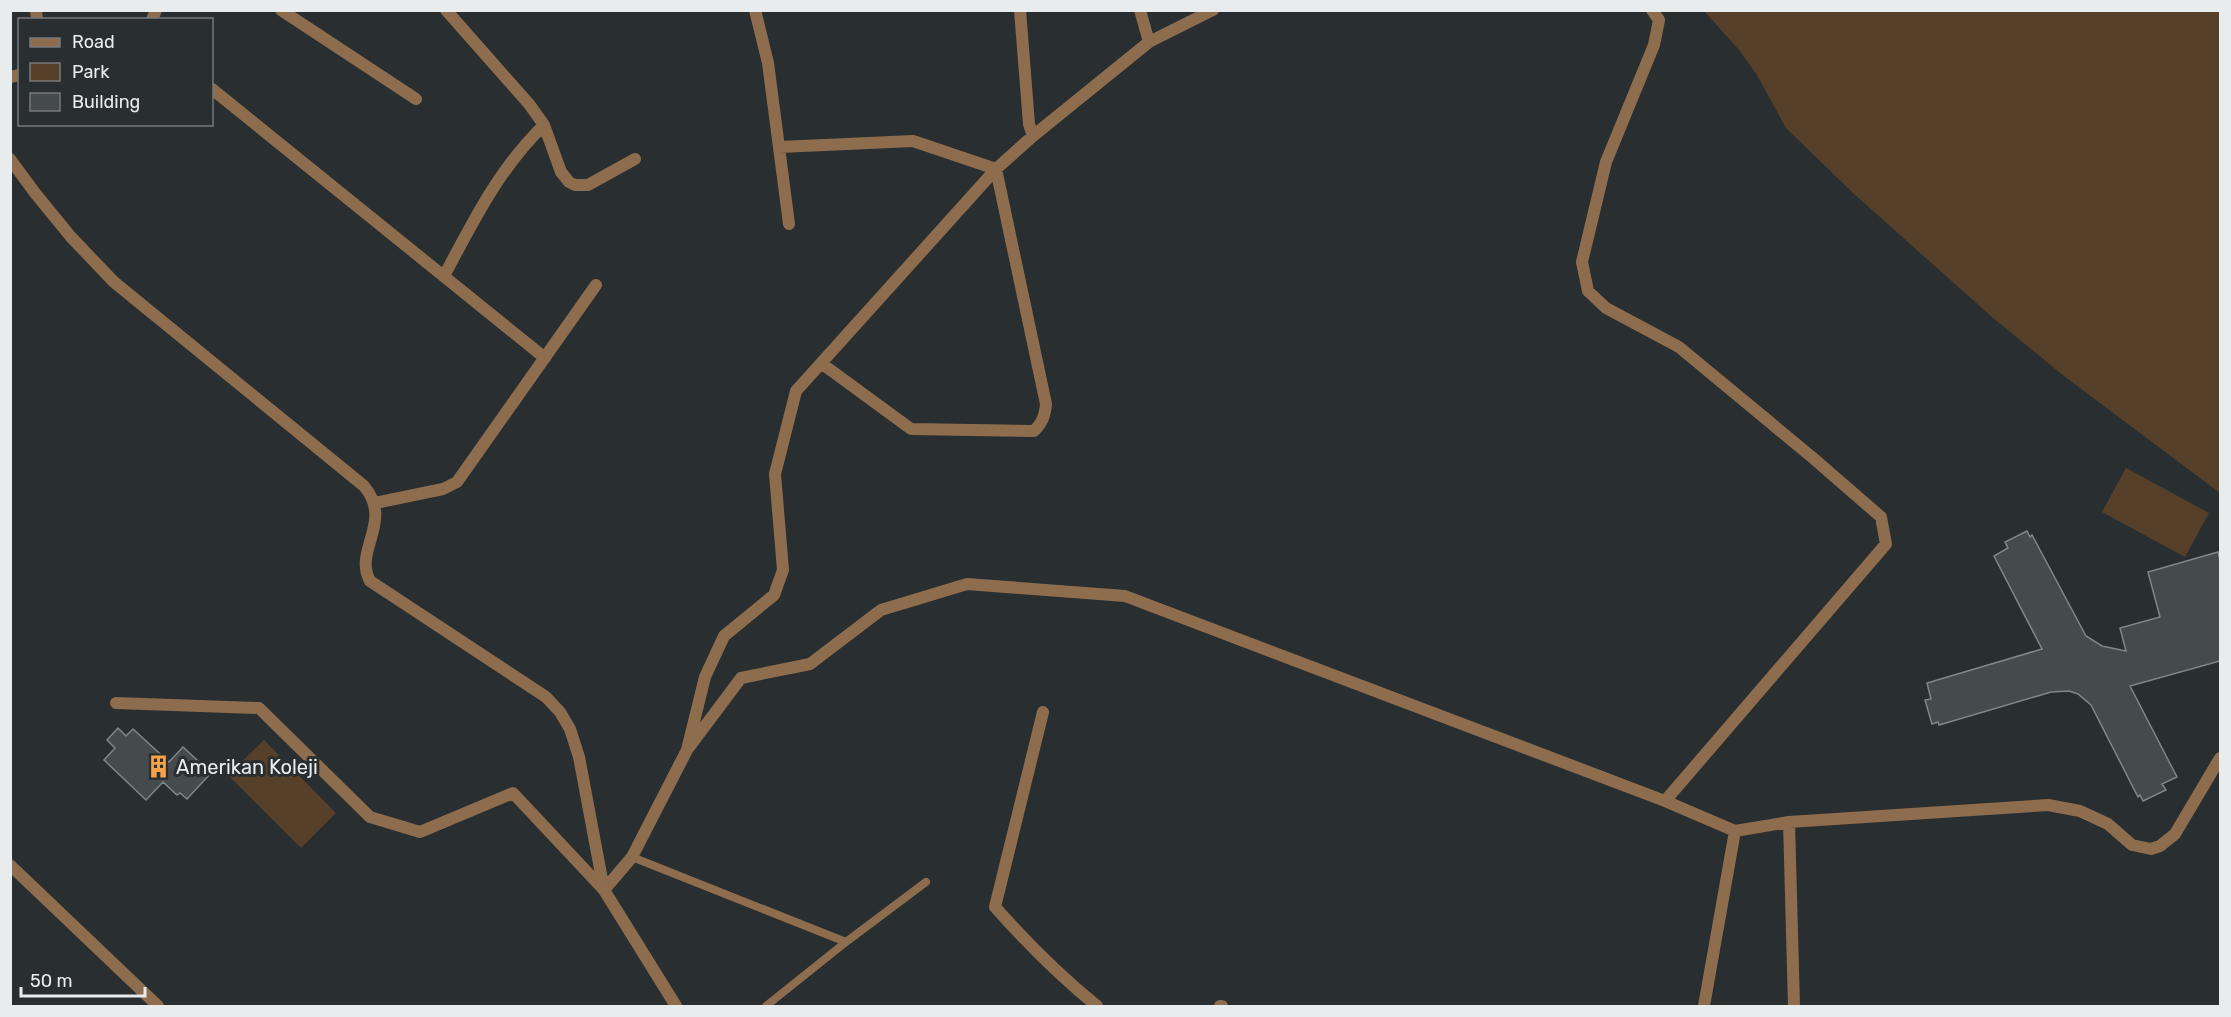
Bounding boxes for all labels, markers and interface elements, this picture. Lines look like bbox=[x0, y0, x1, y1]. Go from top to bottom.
legend bbox=[18, 18, 213, 126]
text: Road bbox=[72, 31, 115, 53]
text: Park bbox=[72, 61, 110, 83]
text: Building bbox=[72, 91, 140, 113]
building icon: Amerikan Koleji bbox=[145, 754, 171, 780]
place label: Amerikan Koleji bbox=[176, 755, 318, 779]
scale bar bbox=[21, 960, 146, 998]
text: 50 m bbox=[30, 970, 73, 992]

